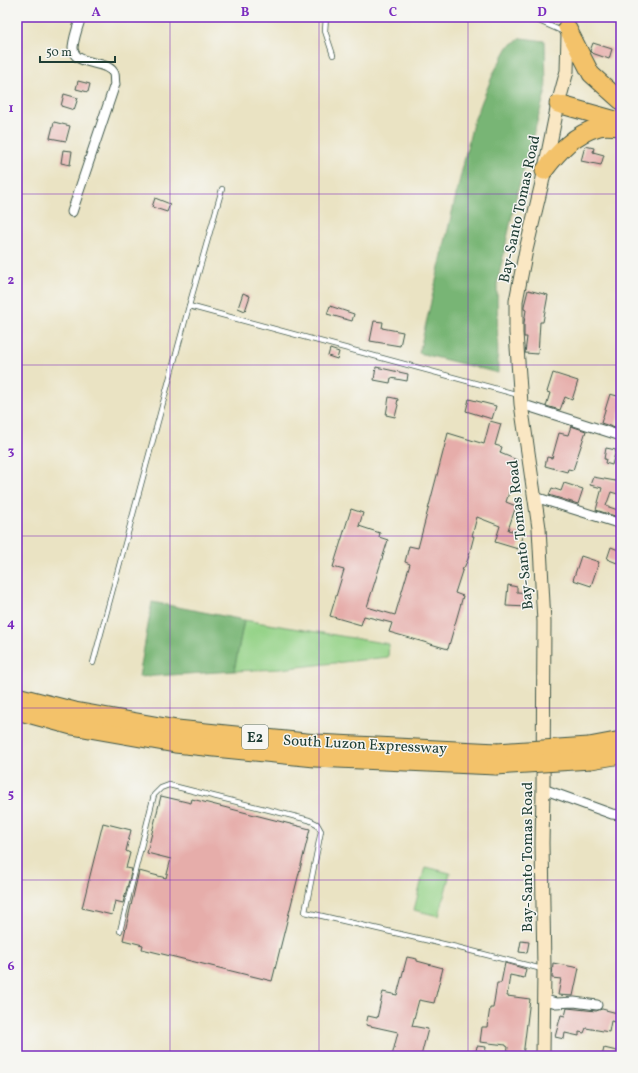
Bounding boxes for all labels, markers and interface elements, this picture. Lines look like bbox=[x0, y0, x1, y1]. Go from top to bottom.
text: A bbox=[91, 4, 101, 22]
text: B bbox=[241, 4, 250, 22]
text: C bbox=[389, 4, 397, 22]
text: D bbox=[537, 4, 547, 22]
scale bar bbox=[40, 38, 115, 64]
text: 50 m bbox=[46, 45, 72, 61]
text: 1 bbox=[8, 100, 14, 118]
street label: Bay-Santo Tomas Road bbox=[495, 134, 546, 285]
text: 2 bbox=[8, 272, 15, 290]
text: 3 bbox=[8, 443, 15, 461]
street label: Bay-Santo Tomas Road bbox=[503, 459, 540, 611]
text: 4 bbox=[7, 615, 15, 633]
road number: E2 bbox=[242, 725, 268, 749]
street label: South Luzon Expressway bbox=[282, 731, 448, 760]
street label: Bay-Santo Tomas Road bbox=[518, 782, 539, 932]
text: 5 bbox=[8, 786, 14, 804]
text: 6 bbox=[7, 958, 15, 976]

